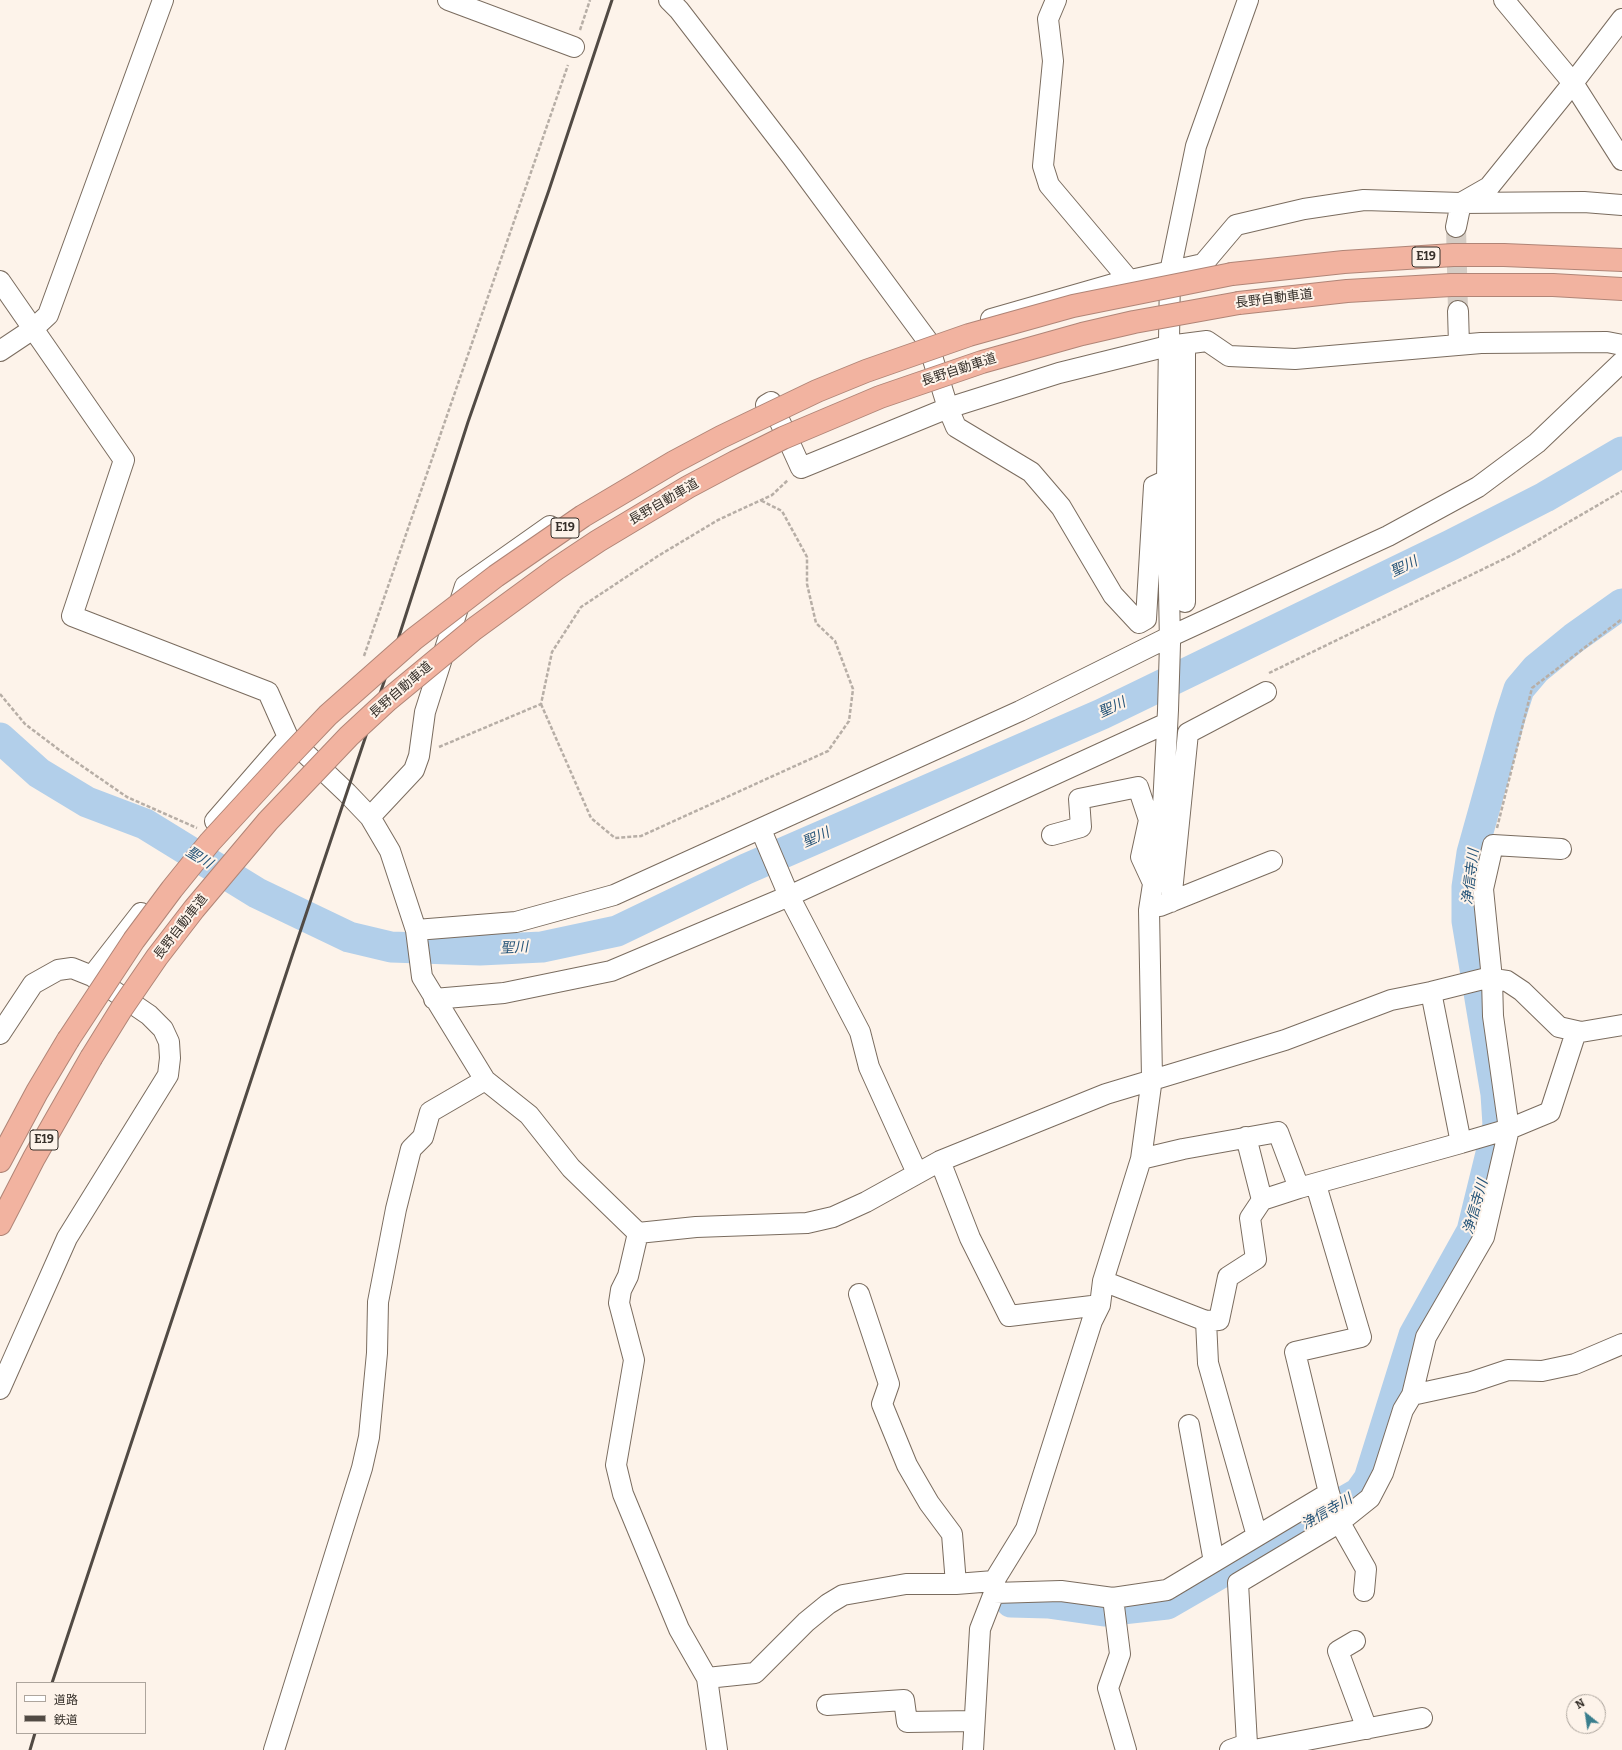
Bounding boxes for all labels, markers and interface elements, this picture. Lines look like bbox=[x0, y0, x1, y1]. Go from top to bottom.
road number: E19 bbox=[1412, 247, 1440, 267]
street label: 長野自動車道 bbox=[1234, 287, 1314, 311]
street label: 長野自動車道 bbox=[919, 351, 999, 389]
street label: 長野自動車道 bbox=[626, 476, 702, 528]
road number: E19 bbox=[551, 518, 579, 538]
water label: 聖川 bbox=[1388, 553, 1420, 581]
street label: 長野自動車道 bbox=[366, 659, 436, 721]
water label: 聖川 bbox=[1096, 694, 1128, 722]
water label: 聖川 bbox=[800, 825, 832, 851]
water label: 聖川 bbox=[183, 843, 215, 873]
water label: 浄信寺川 bbox=[1459, 848, 1483, 906]
street label: 長野自動車道 bbox=[151, 891, 211, 963]
water label: 聖川 bbox=[500, 939, 528, 957]
road number: E19 bbox=[30, 1130, 58, 1150]
water label: 浄信寺川 bbox=[1460, 1178, 1492, 1236]
water label: 浄信寺川 bbox=[1299, 1491, 1355, 1533]
legend bbox=[16, 1682, 146, 1734]
text: 道路 bbox=[54, 1693, 78, 1707]
north arrow bbox=[1566, 1694, 1606, 1734]
text: N bbox=[1573, 1696, 1587, 1712]
text: 鉄道 bbox=[54, 1713, 78, 1727]

